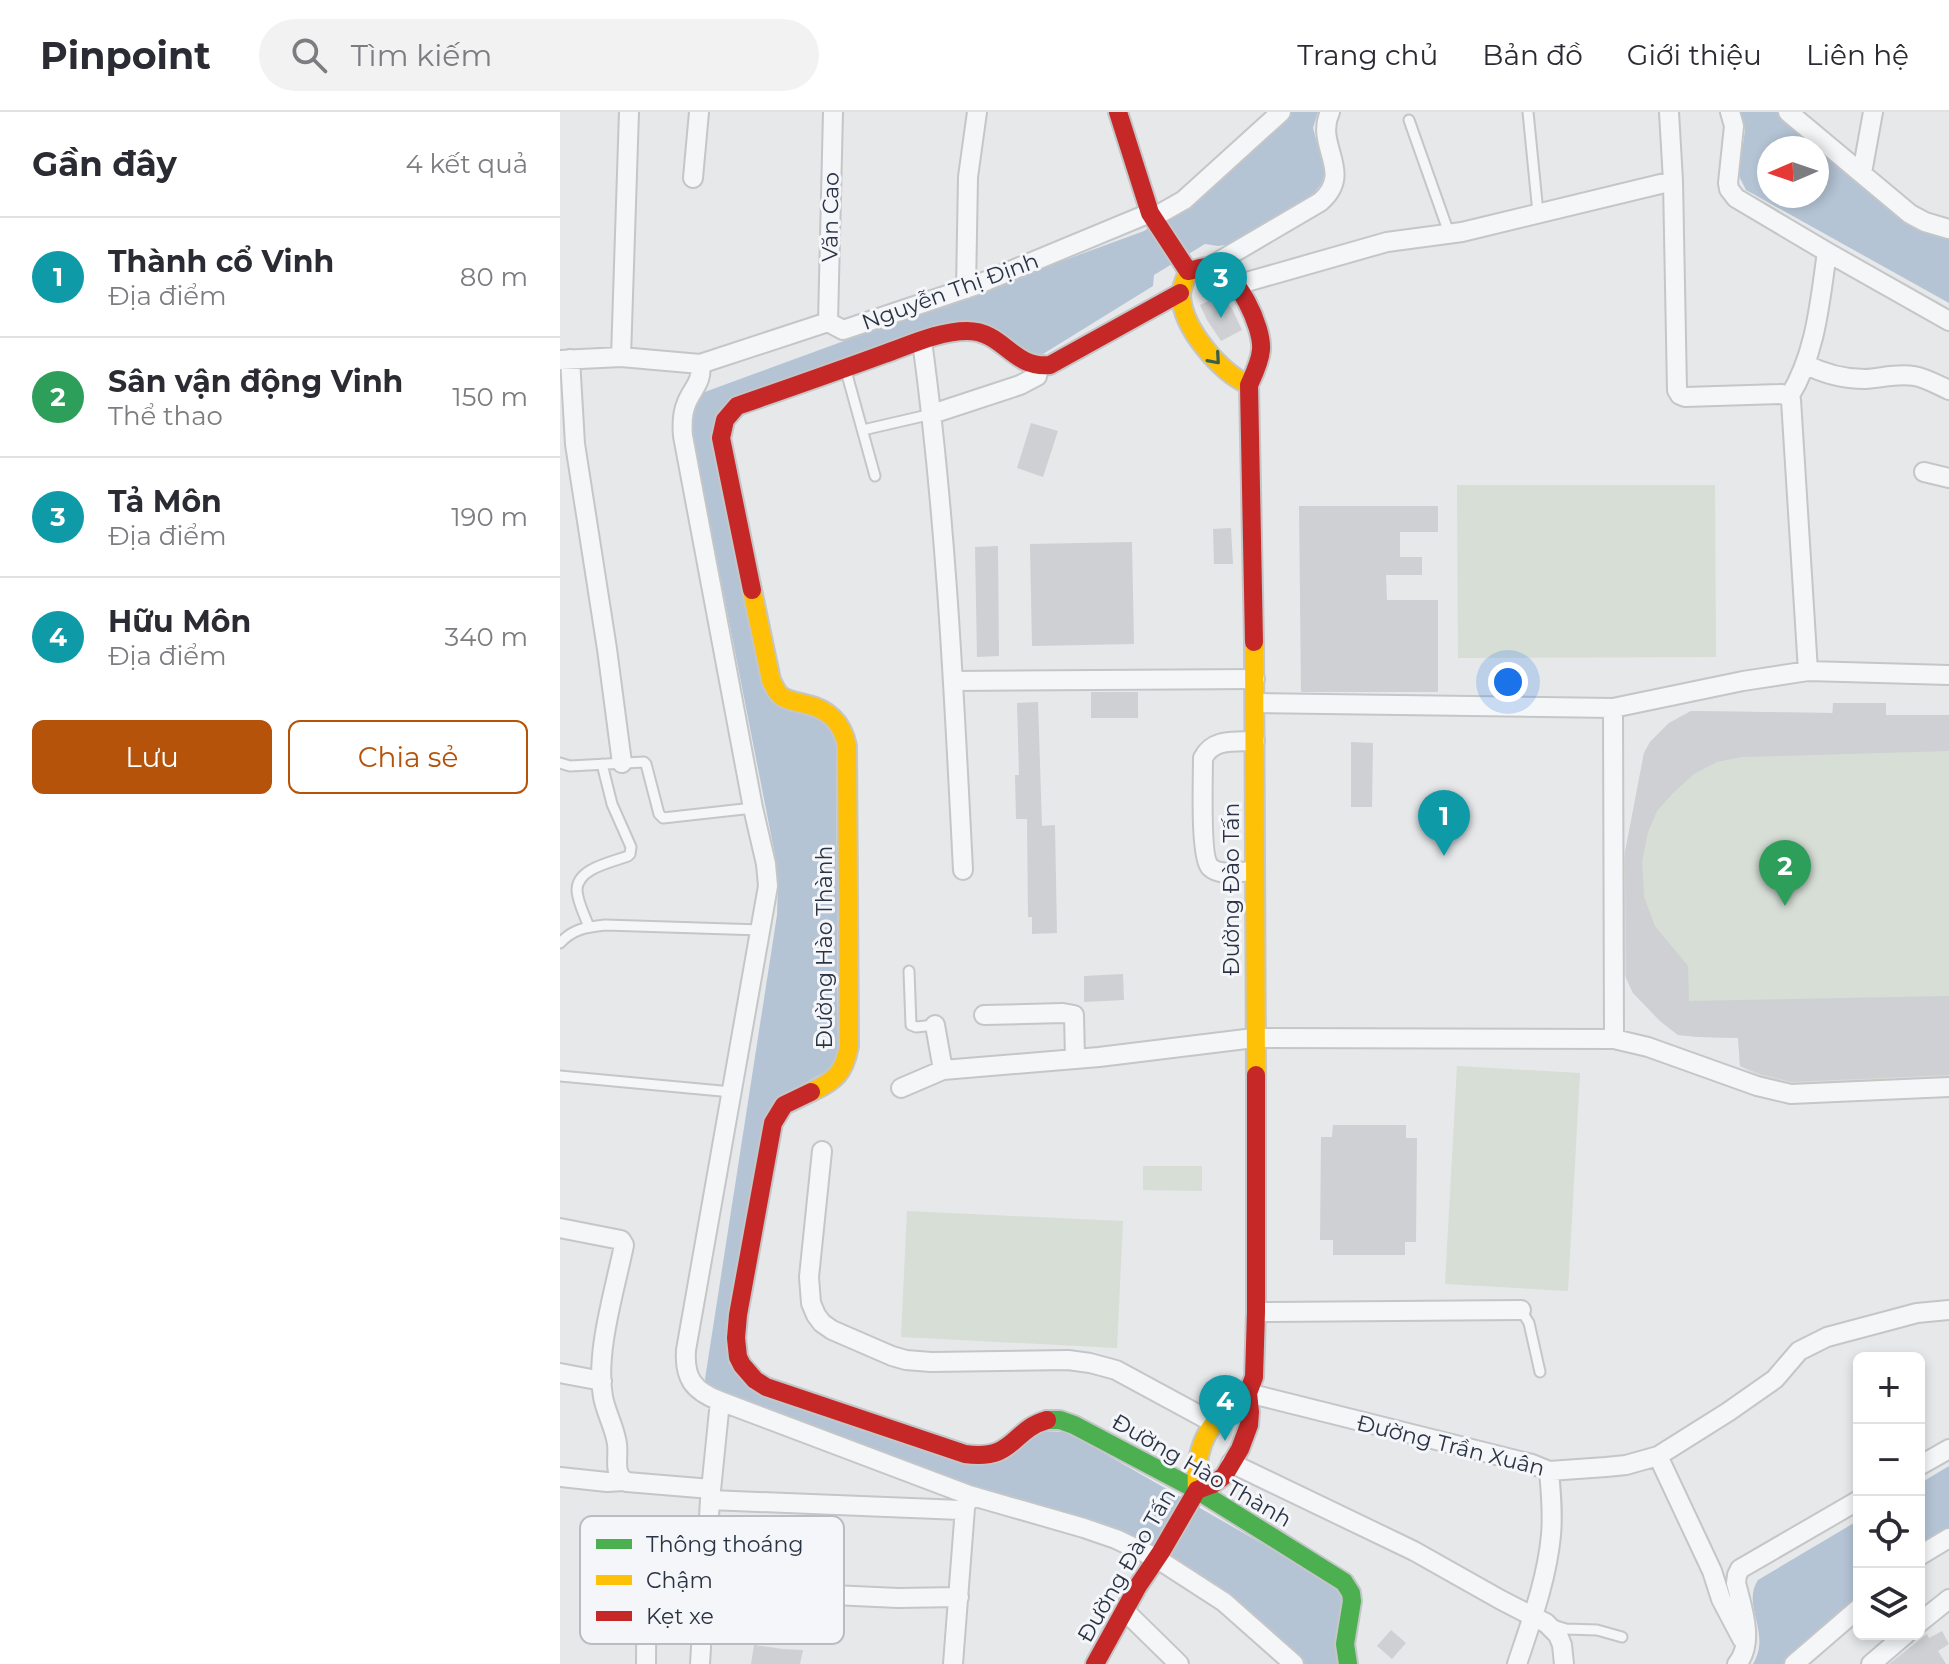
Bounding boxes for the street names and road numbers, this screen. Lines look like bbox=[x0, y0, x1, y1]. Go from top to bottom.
street label: Văn Cao bbox=[816, 172, 845, 262]
street label: Nguyễn Thị Định bbox=[858, 247, 1042, 336]
street label: Đường Đào Tấn bbox=[1218, 803, 1245, 975]
street label: Đường Hào Thành bbox=[811, 846, 838, 1048]
street label: Đường Hào Thành bbox=[1107, 1408, 1296, 1533]
street label: Đường Trần Xuân bbox=[1354, 1409, 1548, 1482]
street label: Đường Đào Tấn bbox=[1072, 1484, 1181, 1647]

